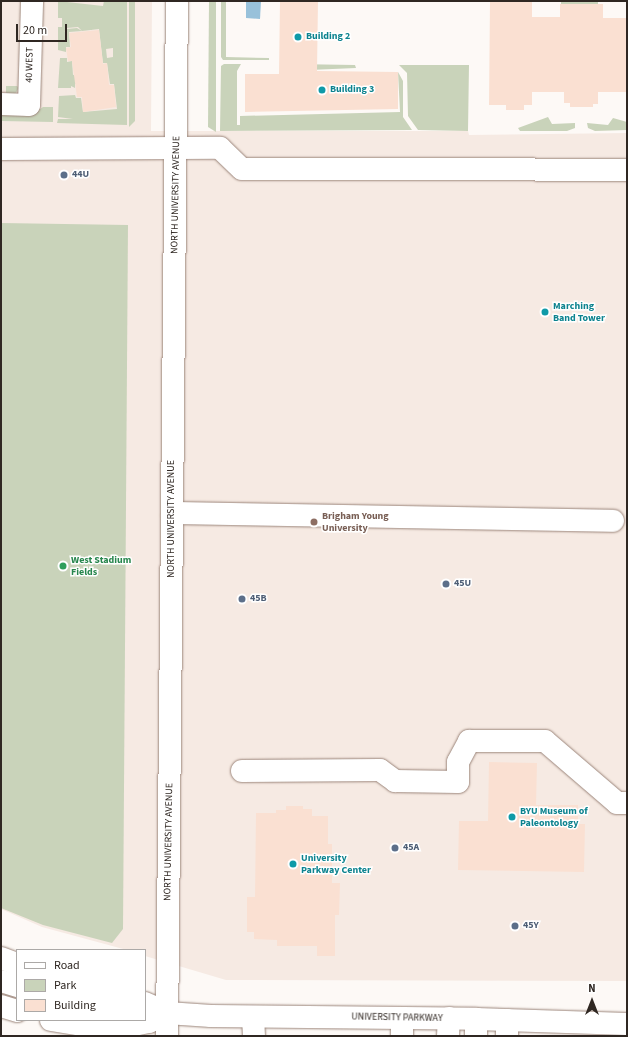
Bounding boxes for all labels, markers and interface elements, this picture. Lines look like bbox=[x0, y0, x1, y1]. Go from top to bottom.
scale bar bbox=[18, 16, 69, 42]
text: 20 m bbox=[23, 22, 47, 39]
place label: Building 2 bbox=[306, 31, 350, 43]
marker: Building 2 bbox=[293, 32, 303, 42]
street label: 40 WEST bbox=[24, 47, 36, 83]
place label: Building 3 bbox=[330, 84, 374, 96]
marker: Building 3 bbox=[317, 85, 327, 95]
street label: NORTH UNIVERSITY AVENUE bbox=[169, 136, 183, 254]
place label: 44U bbox=[72, 169, 89, 181]
marker: 44U bbox=[59, 170, 69, 180]
place label: Marching Band Tower bbox=[553, 300, 605, 324]
marker: Marching Band Tower bbox=[540, 307, 550, 317]
street label: NORTH UNIVERSITY AVENUE bbox=[166, 460, 178, 578]
place label: Brigham Young University bbox=[322, 510, 389, 534]
marker: Brigham Young University bbox=[309, 517, 319, 527]
place label: West Stadium Fields bbox=[71, 554, 131, 578]
marker: West Stadium Fields bbox=[58, 561, 68, 571]
place label: 45U bbox=[454, 578, 471, 590]
marker: 45U bbox=[441, 579, 451, 589]
place label: 45B bbox=[250, 593, 267, 605]
marker: 45B bbox=[237, 594, 247, 604]
street label: NORTH UNIVERSITY AVENUE bbox=[162, 783, 176, 901]
place label: BYU Museum of Paleontology bbox=[520, 805, 588, 828]
marker: BYU Museum of Paleontology bbox=[507, 812, 517, 822]
place label: 45A bbox=[403, 842, 419, 854]
marker: 45A bbox=[390, 843, 400, 853]
place label: University Parkway Center bbox=[301, 852, 371, 876]
marker: University Parkway Center bbox=[288, 859, 298, 869]
place label: 45Y bbox=[523, 920, 539, 932]
marker: 45Y bbox=[510, 921, 520, 931]
legend bbox=[16, 949, 146, 1021]
text: Road bbox=[54, 957, 80, 974]
text: Park bbox=[54, 977, 76, 994]
north arrow bbox=[572, 981, 612, 1021]
text: N bbox=[588, 981, 596, 996]
text: Building bbox=[54, 997, 96, 1014]
street label: UNIVERSITY PARKWAY bbox=[351, 1011, 443, 1025]

